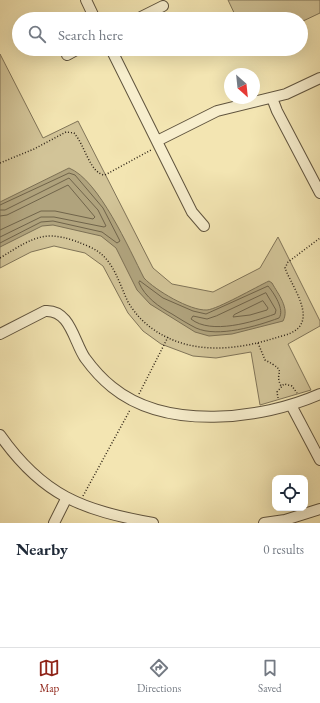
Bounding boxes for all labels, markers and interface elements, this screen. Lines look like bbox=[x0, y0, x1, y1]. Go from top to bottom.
search box bbox=[12, 12, 308, 56]
icon: search bbox=[26, 23, 48, 45]
text: Search here bbox=[58, 25, 123, 44]
north arrow bbox=[224, 68, 260, 104]
map controls bbox=[272, 475, 308, 511]
button: locate bbox=[272, 475, 308, 511]
text: Nearby bbox=[16, 538, 68, 560]
text: 0 results bbox=[263, 541, 304, 558]
tab: Map bbox=[38, 657, 60, 695]
tab: Directions bbox=[137, 657, 181, 695]
tab: Saved bbox=[258, 657, 282, 695]

